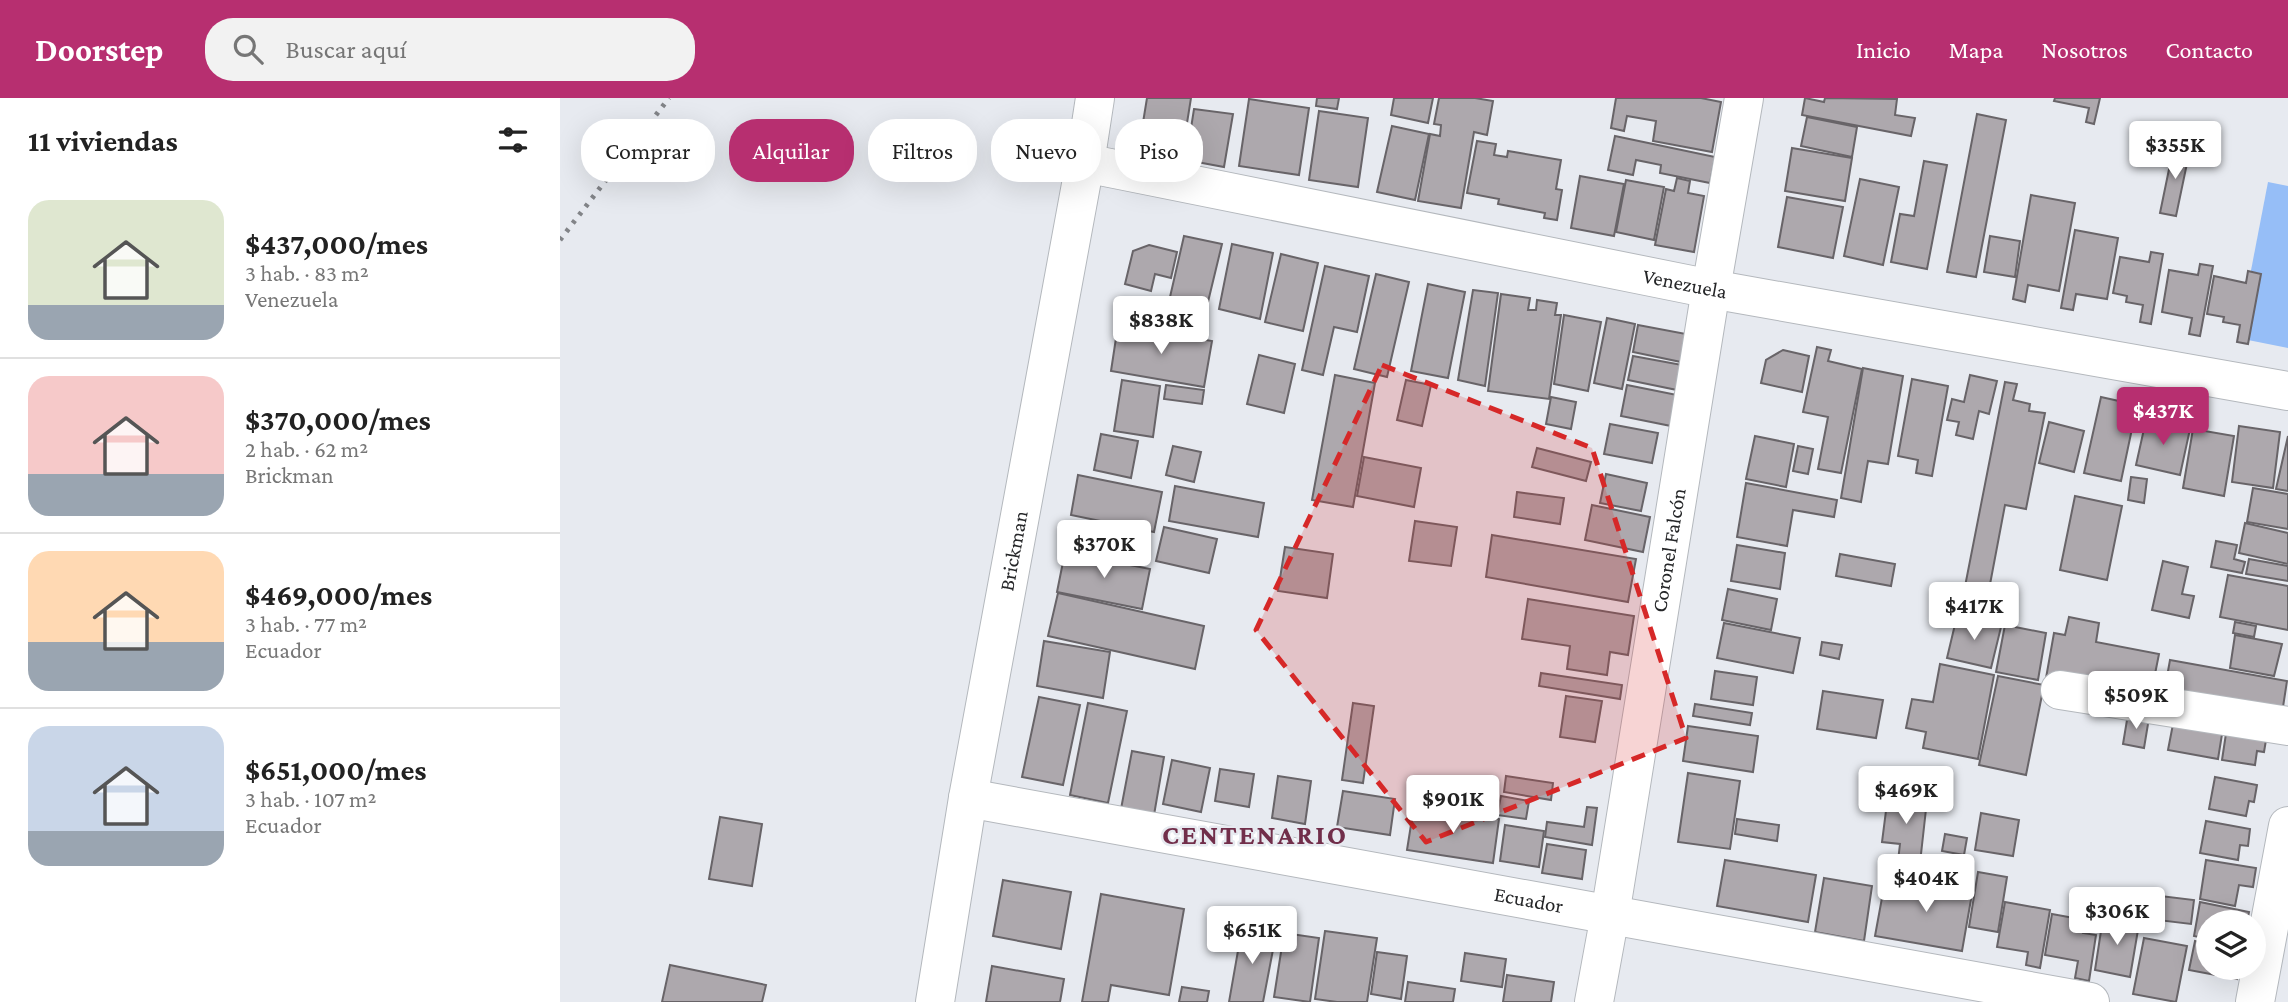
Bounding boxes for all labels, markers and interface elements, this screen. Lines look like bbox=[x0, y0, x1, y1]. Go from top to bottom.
search box bbox=[205, 18, 695, 81]
icon: search bbox=[229, 30, 267, 68]
text: Doorstep bbox=[35, 31, 163, 68]
text: Buscar aquí bbox=[285, 35, 407, 64]
text: Inicio bbox=[1856, 36, 1911, 63]
text: Mapa bbox=[1949, 36, 2003, 63]
text: Nosotros bbox=[2041, 36, 2128, 63]
text: Contacto bbox=[2166, 36, 2253, 63]
chip: Comprar bbox=[581, 119, 715, 182]
chip: Alquilar bbox=[729, 119, 854, 182]
chip: Filtros bbox=[868, 119, 977, 182]
chip: Nuevo bbox=[991, 119, 1101, 182]
chip: Piso bbox=[1115, 119, 1203, 182]
icon: filters bbox=[494, 121, 532, 159]
pin: $355K bbox=[2126, 122, 2224, 181]
text: 11 viviendas bbox=[28, 124, 178, 157]
text: $355K bbox=[2145, 131, 2205, 157]
text: $437,000/mes bbox=[245, 227, 428, 260]
icon: home bbox=[84, 228, 168, 312]
text: 3 hab. · 83 m² bbox=[245, 260, 369, 286]
street label: Venezuela bbox=[1641, 264, 1729, 304]
text: Venezuela bbox=[245, 286, 338, 312]
pin: $838K bbox=[1112, 296, 1210, 356]
text: $838K bbox=[1129, 306, 1193, 332]
pin: $437K bbox=[2114, 388, 2212, 447]
text: $437K bbox=[2133, 397, 2193, 423]
text: $370,000/mes bbox=[245, 403, 431, 436]
icon: home bbox=[84, 404, 168, 488]
text: 2 hab. · 62 m² bbox=[245, 436, 368, 462]
text: Brickman bbox=[245, 462, 334, 488]
street label: Coronel Falcón bbox=[1647, 486, 1691, 614]
street label: Brickman bbox=[994, 509, 1033, 593]
pin: $370K bbox=[1055, 520, 1153, 580]
text: $370K bbox=[1073, 530, 1135, 556]
text: $469,000/mes bbox=[245, 578, 432, 611]
icon: home bbox=[84, 579, 168, 663]
pin: $417K bbox=[1925, 582, 2023, 642]
text: $417K bbox=[1945, 592, 2003, 618]
text: 3 hab. · 77 m² bbox=[245, 611, 367, 637]
text: Ecuador bbox=[245, 637, 322, 663]
pin: $509K bbox=[2087, 672, 2185, 731]
text: $509K bbox=[2104, 681, 2168, 707]
text: $651,000/mes bbox=[245, 753, 427, 786]
icon: home bbox=[84, 754, 168, 838]
pin: $469K bbox=[1857, 766, 1955, 826]
pin: $901K bbox=[1404, 776, 1502, 835]
text: $469K bbox=[1874, 776, 1938, 802]
text: $901K bbox=[1422, 785, 1484, 811]
text: 3 hab. · 107 m² bbox=[245, 786, 377, 812]
text: Ecuador bbox=[245, 812, 322, 838]
district label: CENTENARIO bbox=[1162, 819, 1348, 850]
pin: $404K bbox=[1877, 854, 1975, 914]
text: $404K bbox=[1894, 864, 1958, 890]
street label: Ecuador bbox=[1492, 882, 1566, 918]
pin: $306K bbox=[2068, 888, 2166, 947]
text: $306K bbox=[2085, 897, 2149, 923]
pin: $651K bbox=[1203, 906, 1301, 966]
map controls bbox=[2196, 910, 2266, 980]
button: layers bbox=[2196, 910, 2266, 980]
text: $651K bbox=[1223, 916, 1281, 942]

